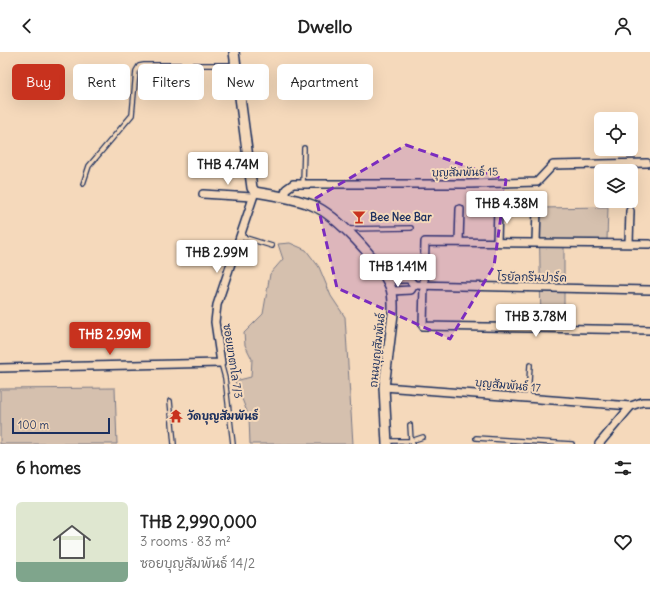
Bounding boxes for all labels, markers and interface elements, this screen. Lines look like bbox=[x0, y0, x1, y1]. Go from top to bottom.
icon: back bbox=[16, 15, 38, 37]
text: Dwello bbox=[298, 15, 352, 38]
icon: person bbox=[612, 15, 634, 37]
chip: Buy bbox=[12, 64, 65, 100]
chip: Rent bbox=[73, 64, 130, 100]
chip: Filters bbox=[138, 64, 204, 100]
chip: New bbox=[212, 64, 269, 100]
chip: Apartment bbox=[277, 64, 373, 100]
map controls bbox=[594, 112, 638, 208]
button: locate bbox=[594, 112, 638, 156]
pin: THB 4.74M bbox=[182, 152, 274, 186]
text: THB 4.74M bbox=[197, 156, 259, 173]
street label: บุญสัมพันธ์ 15 bbox=[431, 163, 499, 182]
button: layers bbox=[594, 164, 638, 208]
pin: THB 4.38M bbox=[461, 191, 553, 225]
text: THB 4.38M bbox=[475, 195, 539, 212]
bar icon: Bee Nee Bar bbox=[351, 209, 367, 225]
place label: Bee Nee Bar bbox=[370, 210, 432, 224]
pin: THB 2.99M bbox=[171, 240, 263, 274]
text: THB 2.99M bbox=[185, 244, 249, 261]
pin: THB 1.41M bbox=[352, 254, 444, 288]
text: THB 1.41M bbox=[369, 258, 427, 275]
street label: โรยัลกรีนปาร์ค bbox=[497, 268, 567, 285]
pin: THB 3.78M bbox=[490, 304, 582, 338]
text: THB 3.78M bbox=[505, 308, 567, 325]
street label: ถนนบุญสัมพันธ์ bbox=[365, 312, 390, 388]
pin: THB 2.99M bbox=[64, 322, 156, 356]
street label: ซอยเขาตาโล 7/3 bbox=[220, 322, 247, 399]
text: THB 2.99M bbox=[78, 326, 142, 343]
street label: บุญสัมพันธ์ 17 bbox=[474, 374, 542, 397]
temple icon: วัดบุญสัมพันธ์ bbox=[168, 408, 184, 424]
place label: วัดบุญสัมพันธ์ bbox=[187, 408, 259, 425]
scale bar bbox=[12, 416, 110, 435]
text: 100 m bbox=[18, 418, 49, 432]
text: 6 homes bbox=[16, 457, 81, 479]
icon: filters bbox=[612, 457, 634, 479]
text: THB 2,990,000 bbox=[140, 511, 257, 533]
icon: home bbox=[48, 518, 96, 566]
icon: heart bbox=[612, 531, 634, 553]
text: 3 rooms · 83 m² bbox=[140, 533, 231, 550]
text: ซอยบุญสัมพันธ์ 14/2 bbox=[140, 555, 255, 572]

